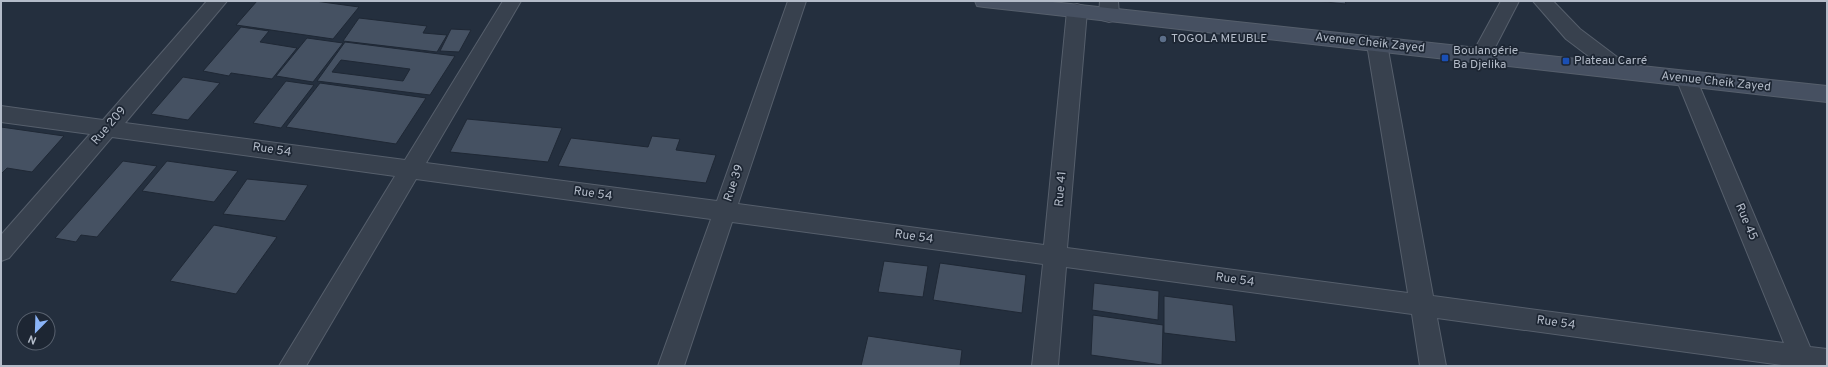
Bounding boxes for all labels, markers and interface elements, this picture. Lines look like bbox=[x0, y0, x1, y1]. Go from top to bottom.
street label: Avenue Cheik Zayed bbox=[1314, 29, 1426, 57]
place label: TOGOLA MEUBLE bbox=[1171, 31, 1267, 47]
marker: TOGOLA MEUBLE bbox=[1158, 34, 1168, 44]
place label: Boulangérie Ba Djelika bbox=[1453, 43, 1518, 73]
marker: Boulangérie Ba Djelika bbox=[1440, 53, 1450, 63]
place label: Plateau Carré bbox=[1574, 53, 1647, 69]
marker: Plateau Carré bbox=[1561, 56, 1571, 66]
street label: Avenue Cheik Zayed bbox=[1660, 68, 1772, 96]
street label: Rue 209 bbox=[88, 103, 130, 149]
street label: Rue 54 bbox=[252, 139, 292, 161]
street label: Rue 39 bbox=[720, 162, 748, 204]
street label: Rue 41 bbox=[1051, 171, 1071, 207]
street label: Rue 54 bbox=[573, 183, 613, 205]
street label: Rue 45 bbox=[1731, 201, 1761, 243]
street label: Rue 54 bbox=[894, 226, 934, 248]
street label: Rue 54 bbox=[1215, 269, 1255, 291]
north arrow bbox=[16, 311, 56, 351]
street label: Rue 54 bbox=[1536, 312, 1576, 334]
text: N bbox=[26, 331, 39, 347]

